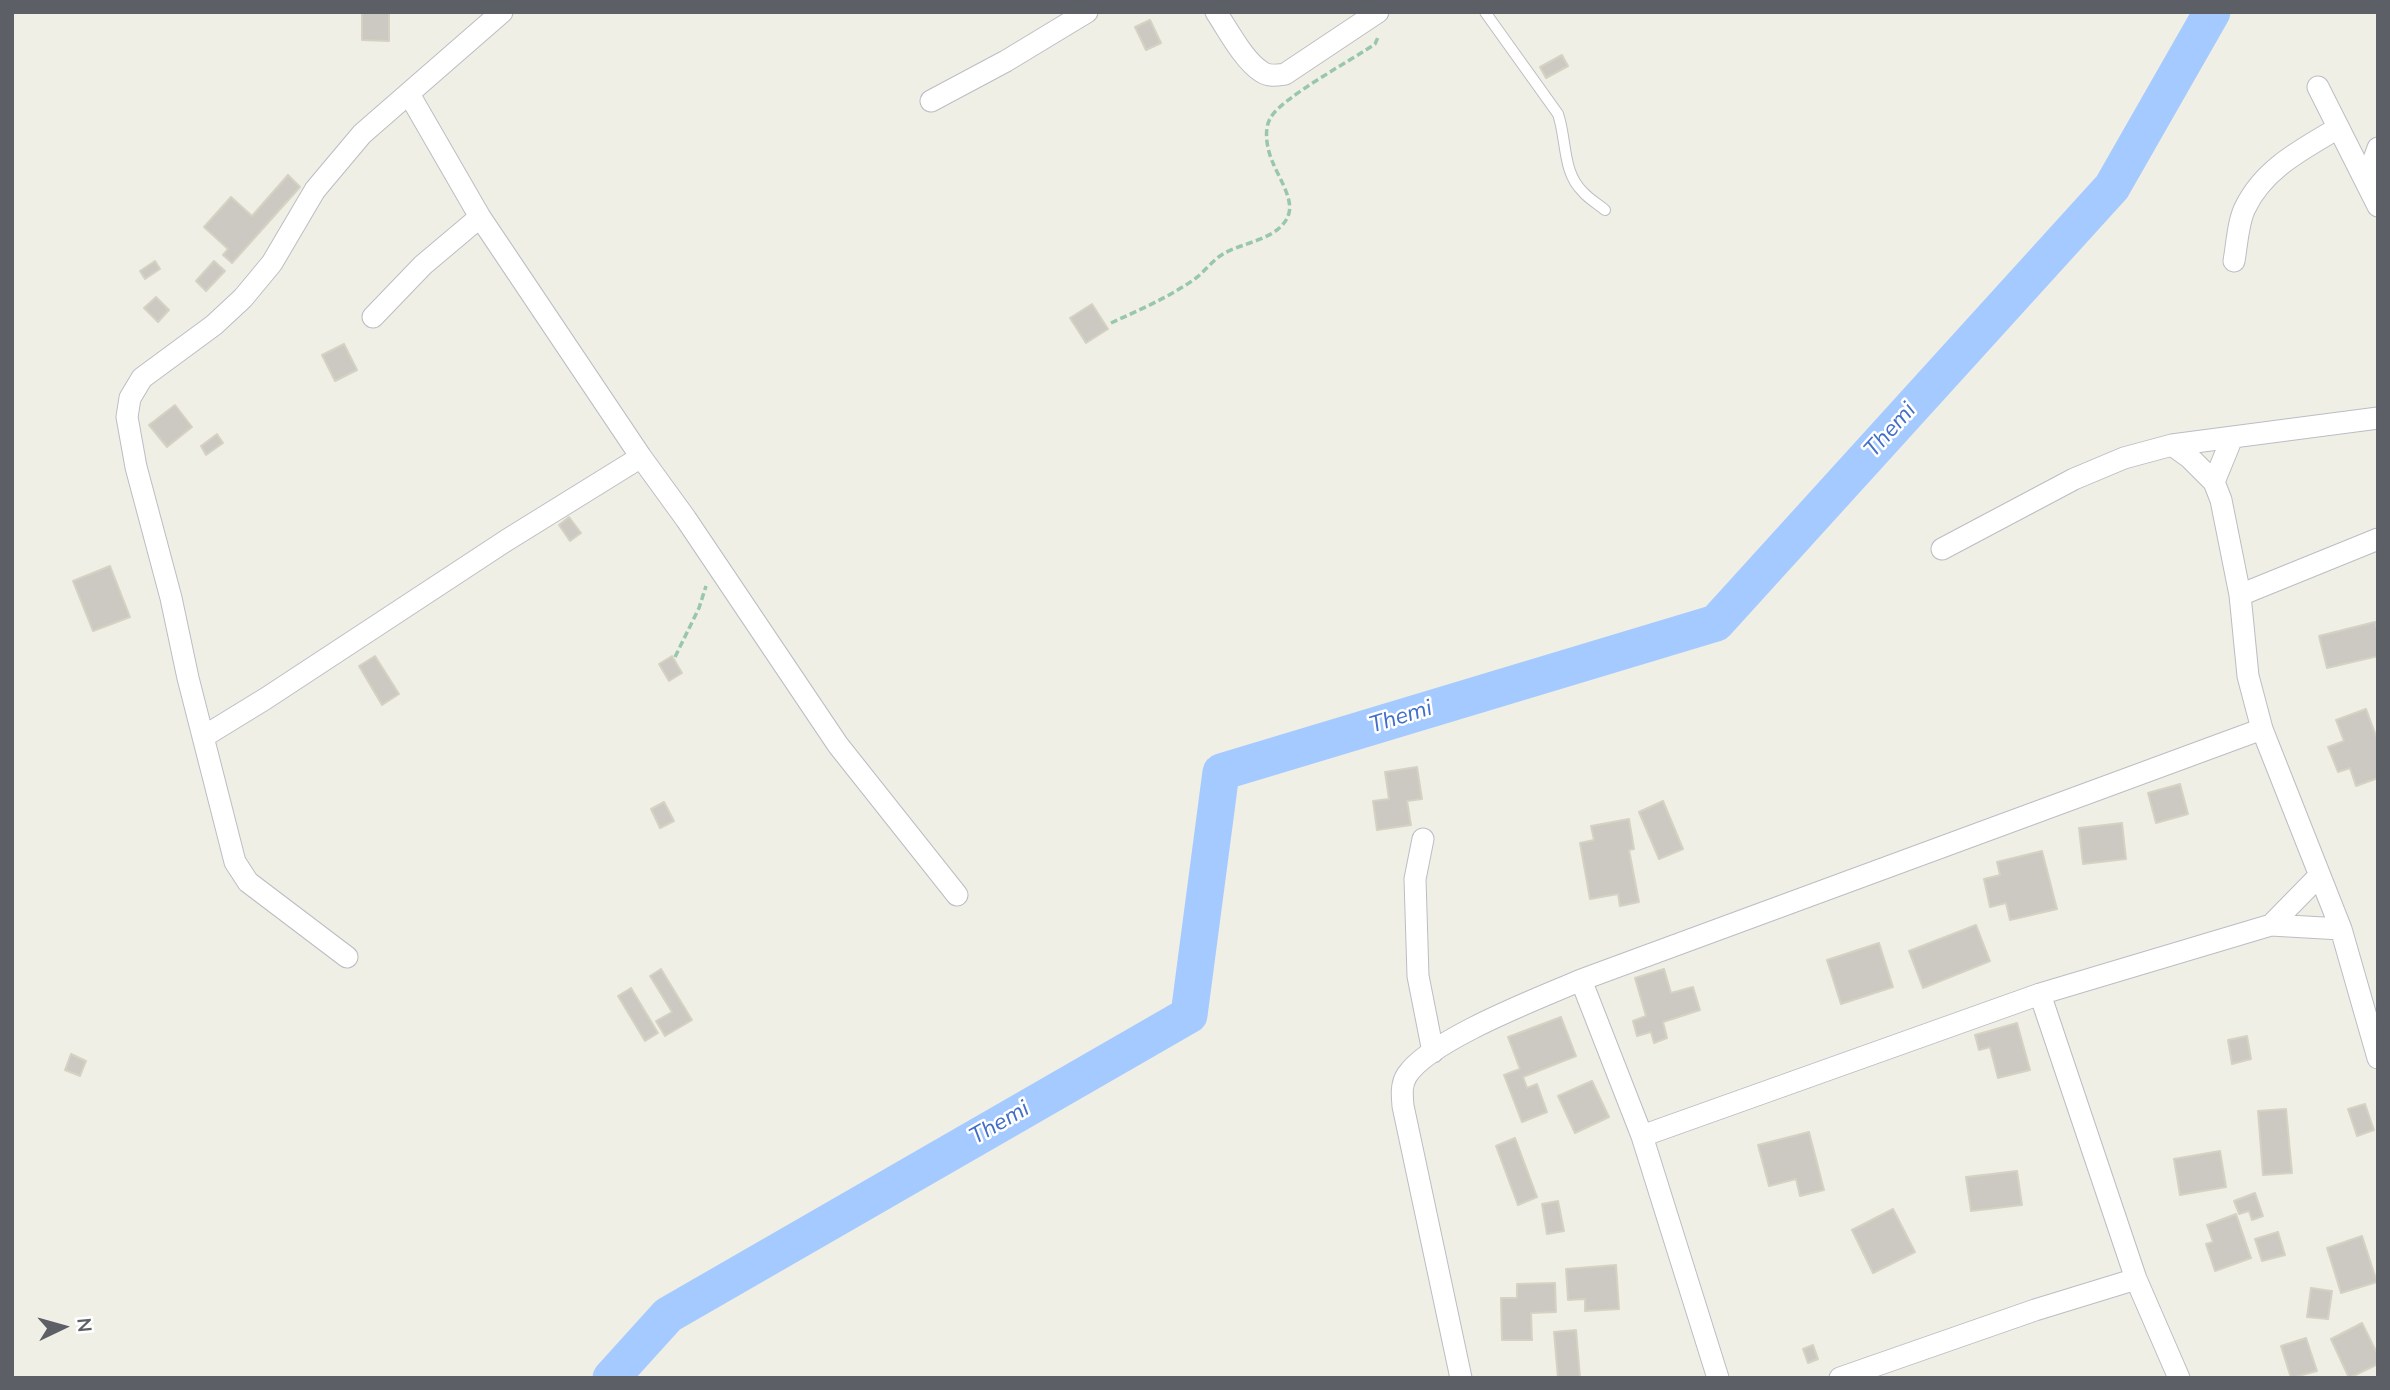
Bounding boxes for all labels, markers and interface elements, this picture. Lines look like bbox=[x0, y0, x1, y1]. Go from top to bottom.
water label: Themi bbox=[1859, 398, 1923, 464]
water label: Themi bbox=[1366, 695, 1436, 741]
water label: Themi bbox=[965, 1096, 1035, 1152]
north arrow bbox=[28, 1292, 98, 1362]
text: N bbox=[70, 1317, 97, 1333]

